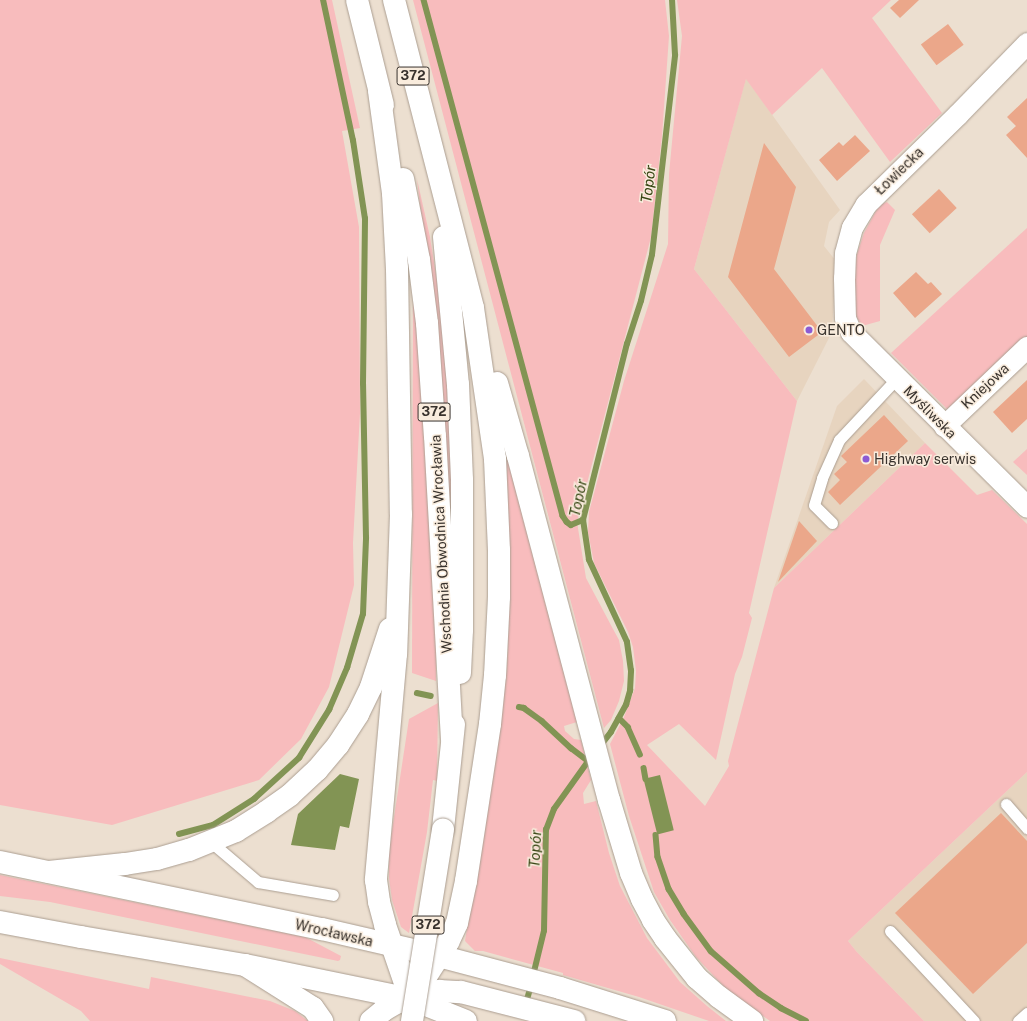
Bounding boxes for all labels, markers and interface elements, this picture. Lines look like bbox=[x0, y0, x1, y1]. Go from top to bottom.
road number: 372 bbox=[396, 65, 430, 87]
street label: Łowiecka bbox=[871, 144, 927, 198]
water label: Topór bbox=[637, 164, 659, 204]
place label: GENTO bbox=[817, 322, 865, 338]
marker: GENTO bbox=[804, 325, 814, 335]
street label: Kniejowa bbox=[958, 360, 1012, 412]
street label: Myśliwska bbox=[900, 382, 960, 442]
road number: 372 bbox=[417, 401, 451, 423]
street label: Wschodnia Obwodnica Wrocławia bbox=[427, 434, 455, 654]
place label: Highway serwis bbox=[874, 451, 976, 467]
marker: Highway serwis bbox=[861, 454, 871, 464]
water label: Topór bbox=[565, 478, 591, 518]
water label: Topór bbox=[525, 830, 545, 868]
road number: 372 bbox=[411, 914, 445, 936]
street label: Wrocławska bbox=[293, 916, 375, 950]

